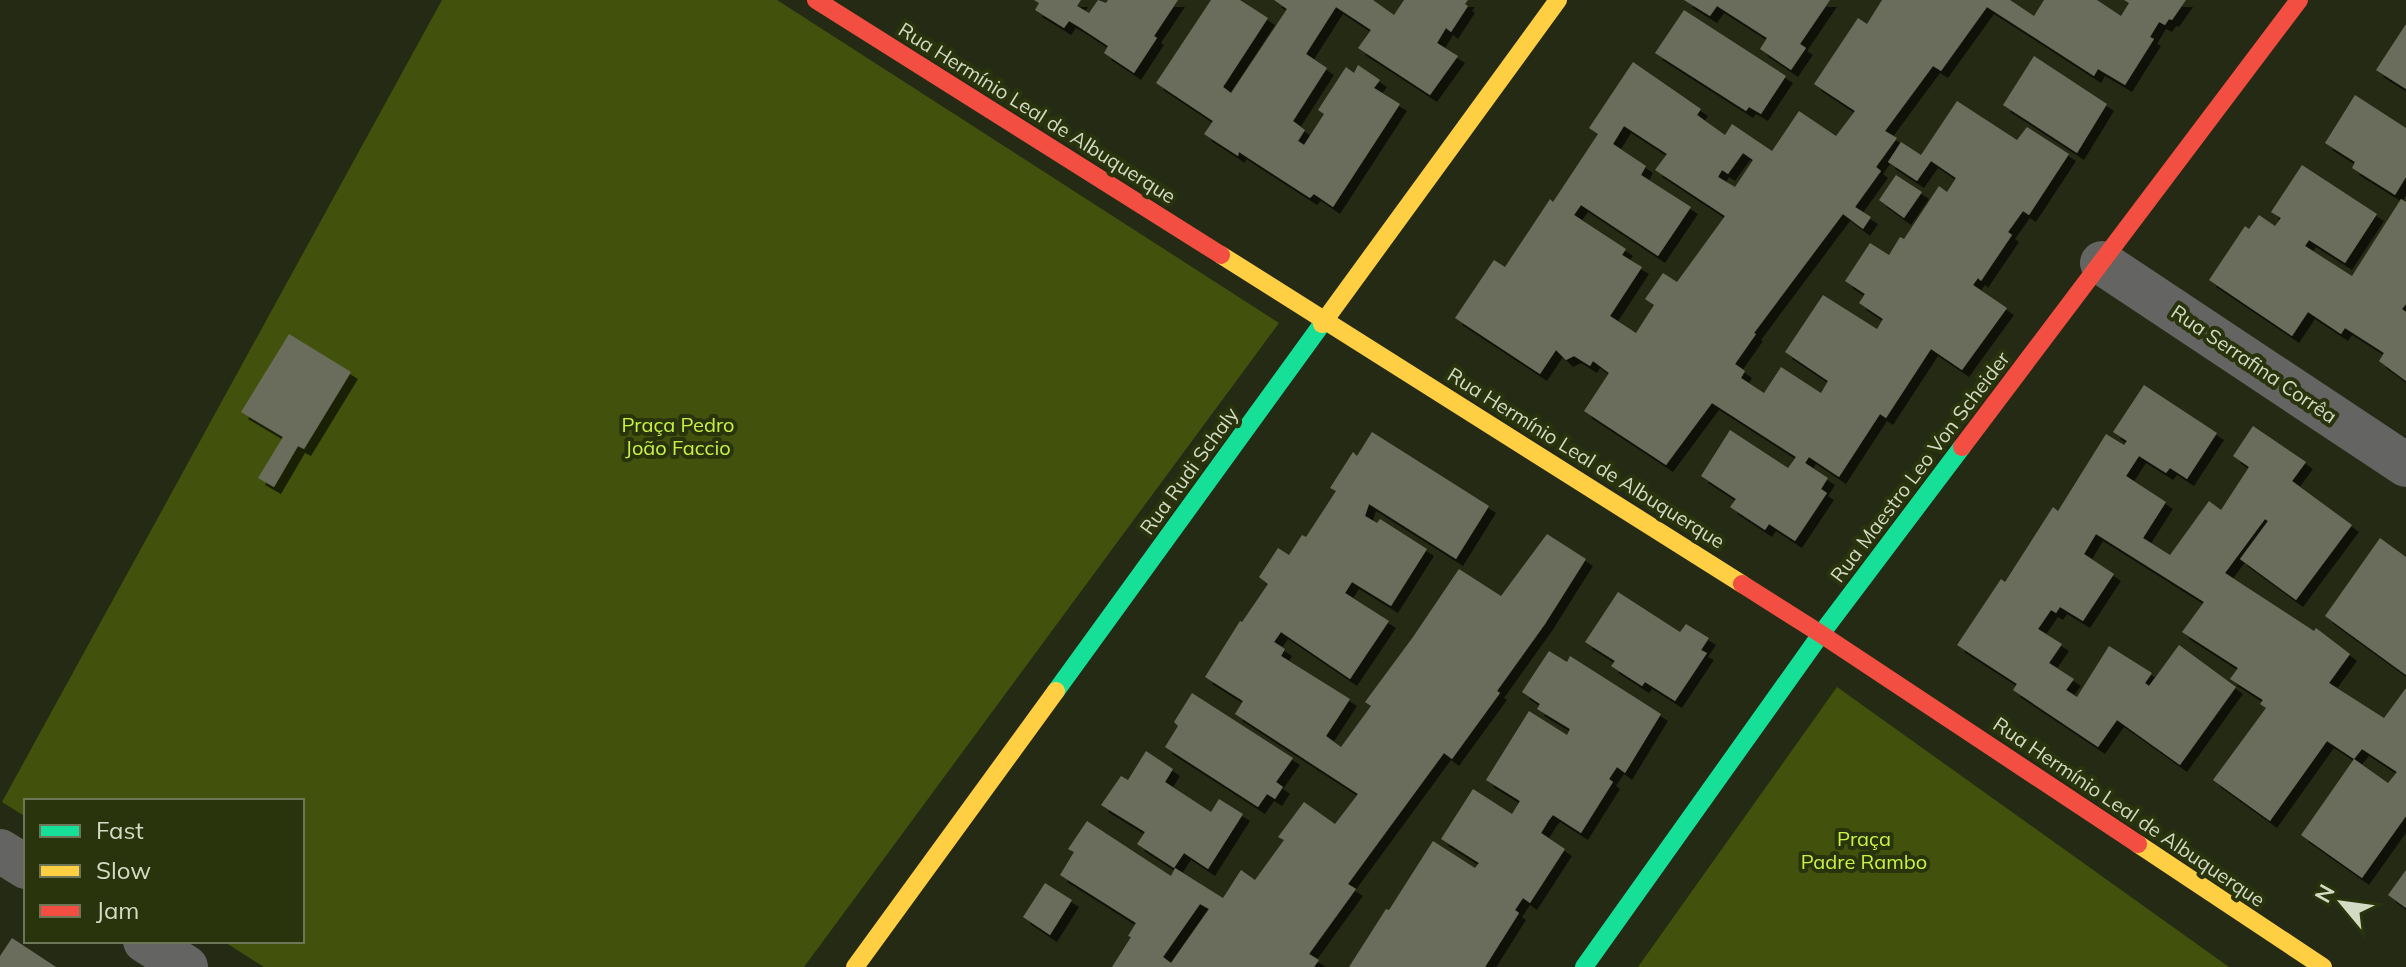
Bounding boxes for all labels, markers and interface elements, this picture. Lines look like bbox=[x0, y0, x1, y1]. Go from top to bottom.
street label: Rua Hermínio Leal de Albuquerque bbox=[894, 17, 1181, 209]
street label: Rua Serrafina Corrêa bbox=[2167, 299, 2342, 428]
street label: Rua Maestro Leo Von Scheider bbox=[1825, 346, 2015, 587]
street label: Rua Hermínio Leal de Albuquerque bbox=[1443, 362, 1730, 554]
street label: Rua Rudi Schaly bbox=[1134, 402, 1243, 539]
park label: Praça Pedro João Faccio bbox=[621, 412, 735, 460]
street label: Rua Hermínio Leal de Albuquerque bbox=[1989, 711, 2270, 912]
legend bbox=[24, 799, 304, 943]
text: Fast bbox=[96, 815, 144, 845]
park label: Praça Padre Rambo bbox=[1801, 826, 1927, 874]
text: Slow bbox=[96, 855, 151, 885]
north arrow bbox=[2302, 863, 2382, 943]
text: N bbox=[2308, 879, 2341, 907]
text: Jam bbox=[96, 895, 139, 925]

